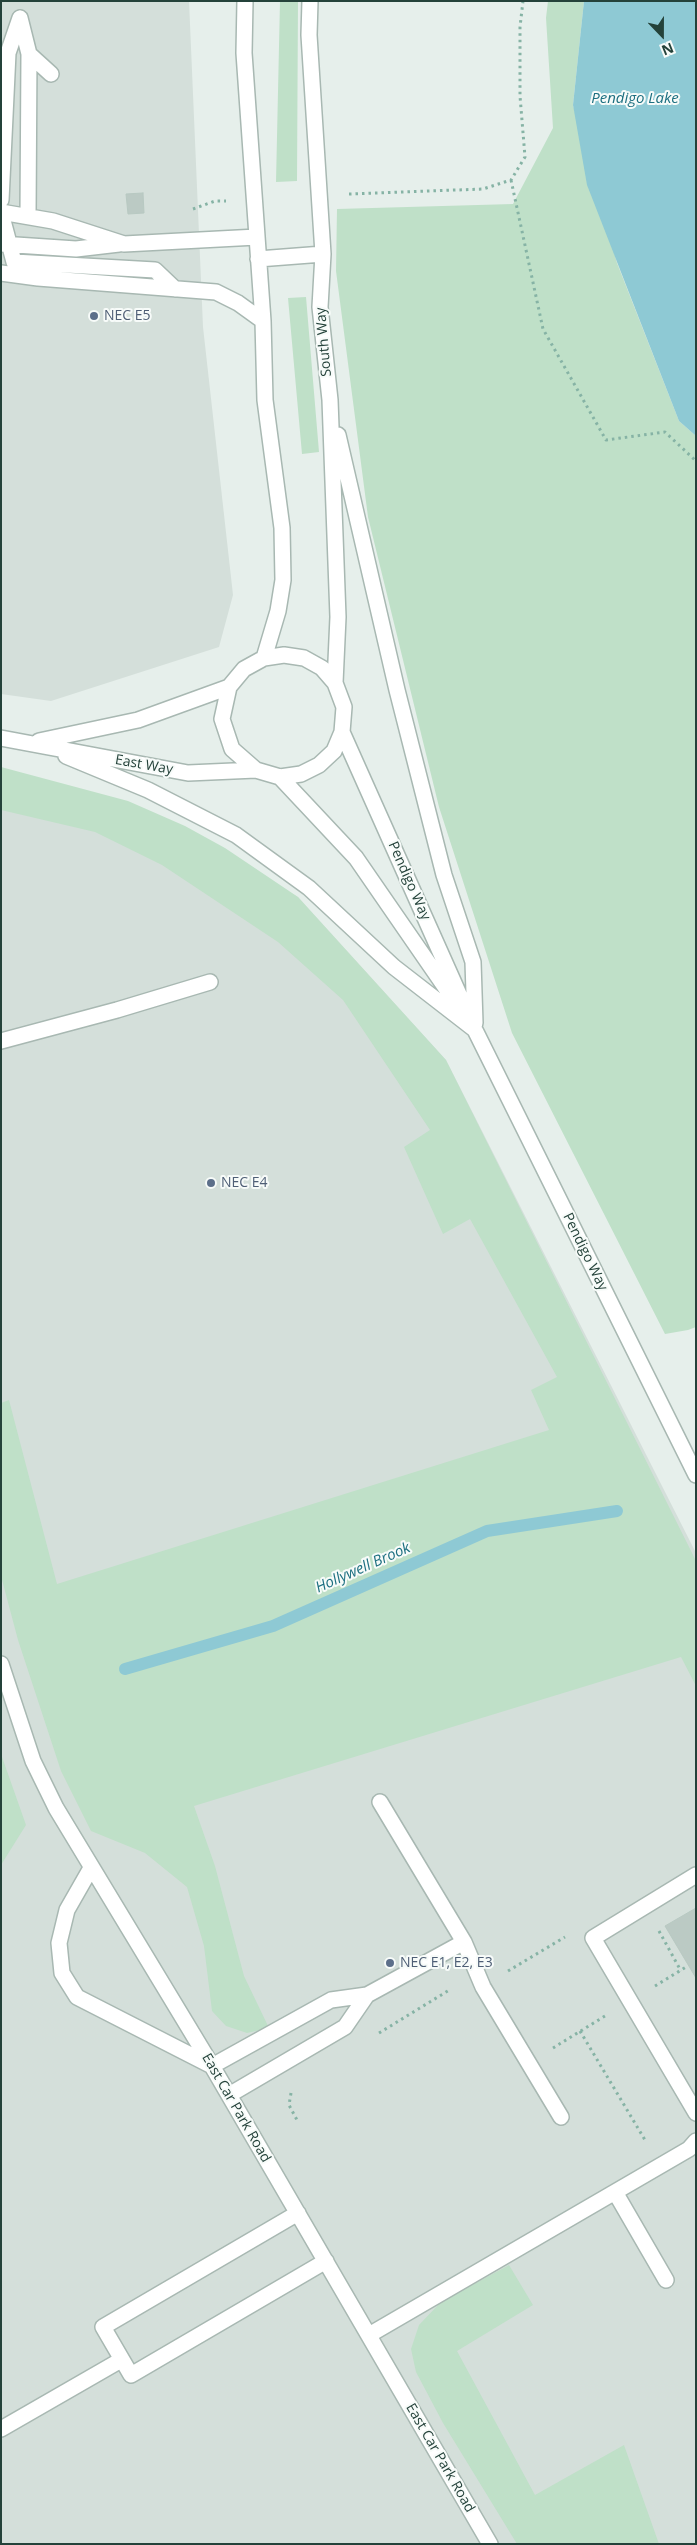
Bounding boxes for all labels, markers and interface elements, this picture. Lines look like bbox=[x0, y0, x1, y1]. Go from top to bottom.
north arrow bbox=[637, 10, 687, 60]
text: N bbox=[659, 38, 677, 60]
water label: Pendigo Lake bbox=[591, 90, 679, 108]
street label: South Way bbox=[313, 307, 335, 377]
place label: NEC E5 bbox=[104, 308, 151, 324]
marker: NEC E5 bbox=[88, 310, 100, 322]
street label: East Way bbox=[114, 752, 174, 778]
street label: Pendigo Way bbox=[384, 839, 434, 923]
place label: NEC E4 bbox=[221, 1175, 268, 1191]
marker: NEC E4 bbox=[205, 1177, 217, 1189]
street label: Pendigo Way bbox=[559, 1210, 611, 1294]
water label: Hollywell Brook bbox=[313, 1539, 413, 1597]
place label: NEC E1, E2, E3 bbox=[400, 1955, 493, 1971]
marker: NEC E1, E2, E3 bbox=[384, 1957, 396, 1969]
street label: East Car Park Road bbox=[198, 2050, 274, 2166]
street label: East Car Park Road bbox=[402, 2400, 478, 2516]

